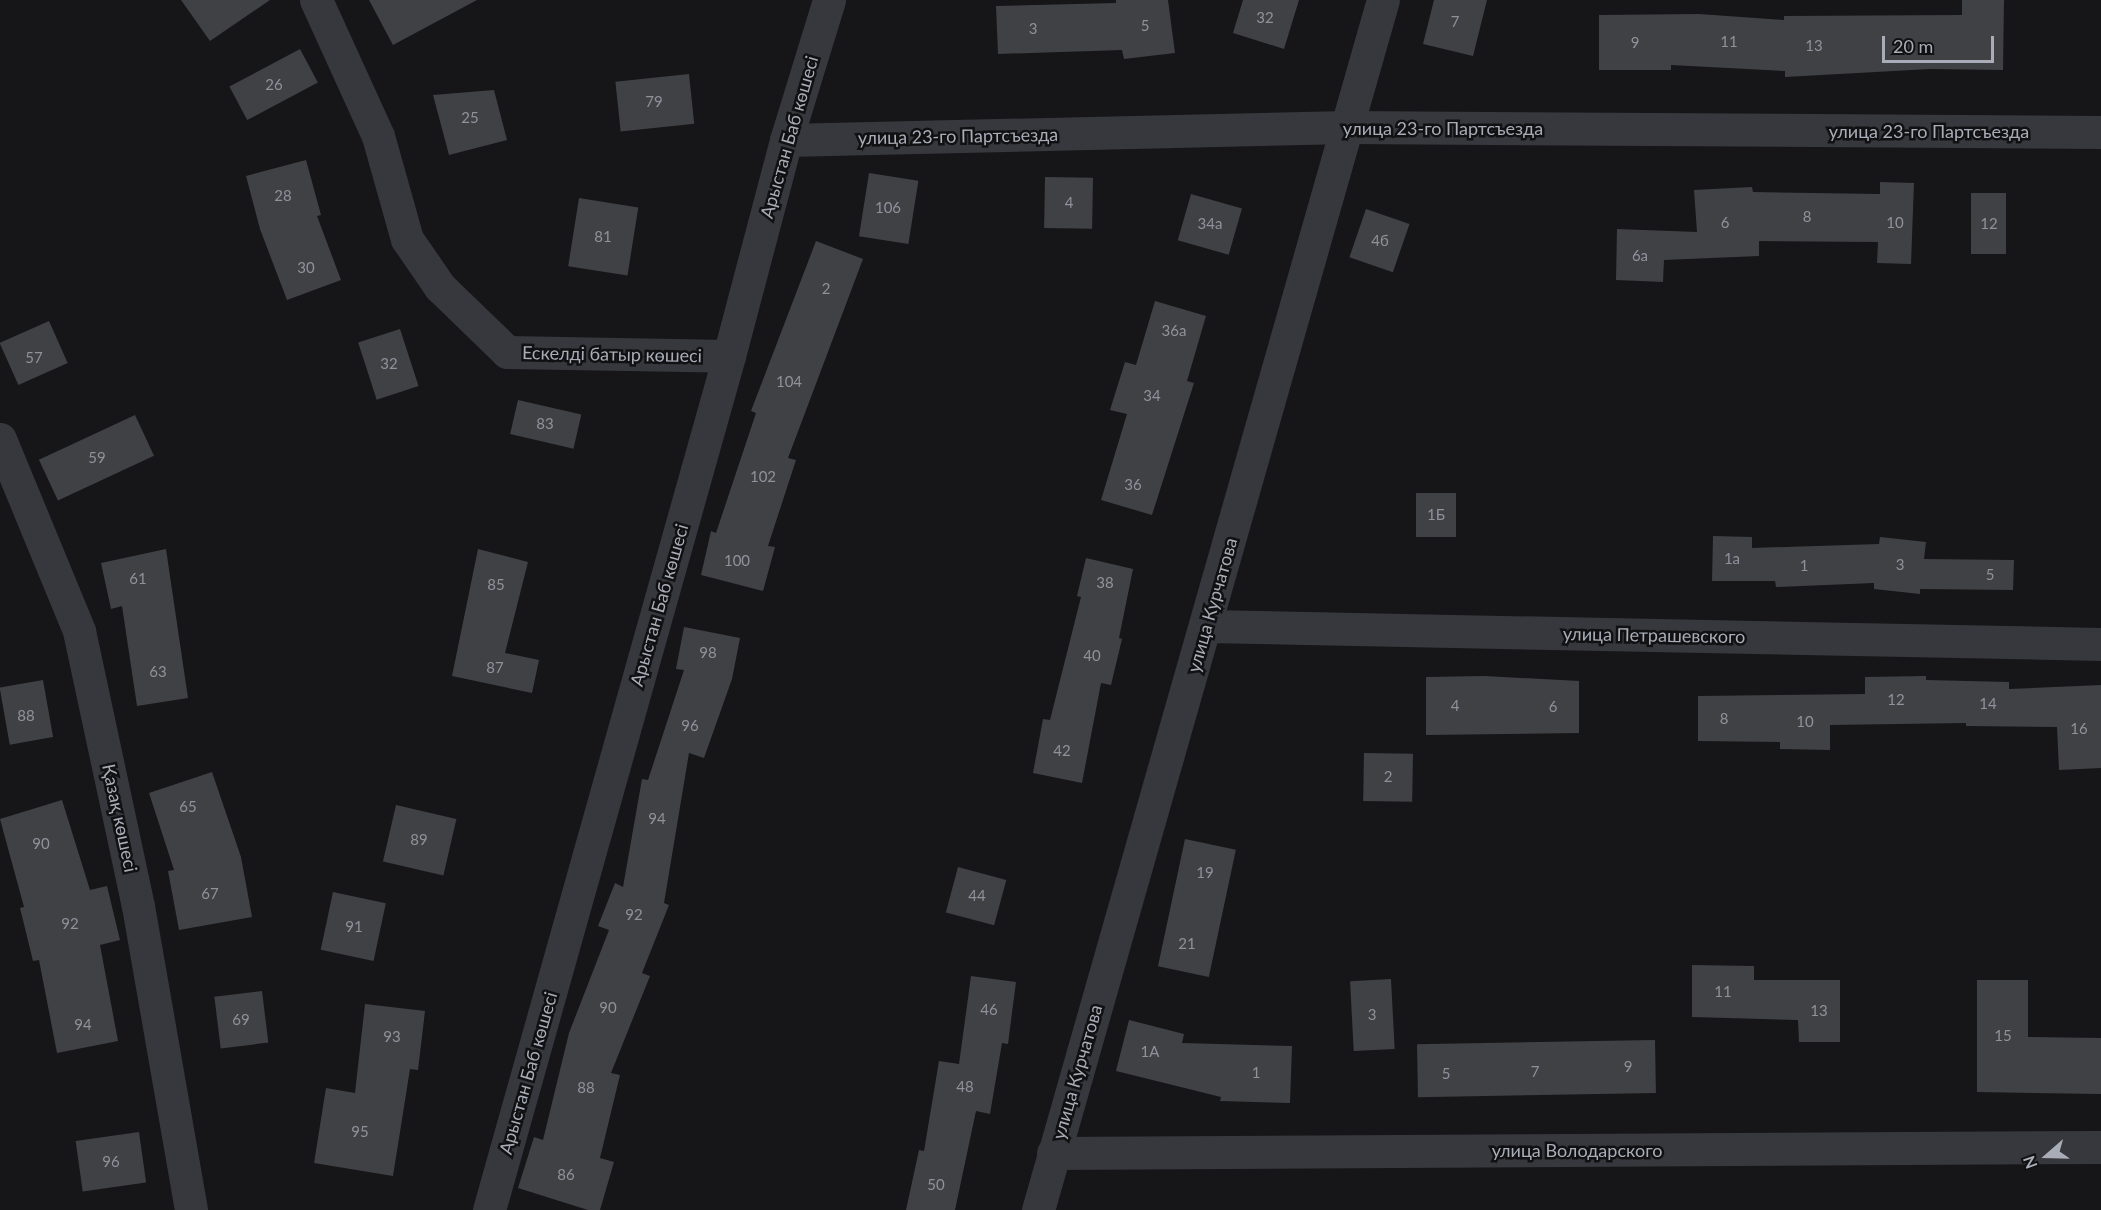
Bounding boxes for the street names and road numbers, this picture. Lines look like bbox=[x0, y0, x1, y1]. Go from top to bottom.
street label: Арыстан Баб көшесі bbox=[755, 53, 823, 221]
street label: улица 23-го Партсъезда bbox=[1343, 117, 1543, 139]
street label: улица 23-го Партсъезда bbox=[1829, 120, 2029, 142]
street label: улица 23-го Партсъезда bbox=[858, 123, 1058, 149]
street label: Ескелді батыр көшесі bbox=[522, 342, 702, 366]
street label: Арыстан Баб көшесі bbox=[625, 521, 693, 689]
street label: улица Курчатова bbox=[1182, 535, 1242, 675]
street label: улица Петрашевского bbox=[1563, 623, 1745, 647]
street label: Қазақ көшесі bbox=[98, 762, 142, 874]
street label: Арыстан Баб көшесі bbox=[494, 989, 562, 1157]
street label: улица Курчатова bbox=[1047, 1002, 1107, 1142]
street label: улица Володарского bbox=[1492, 1139, 1662, 1161]

